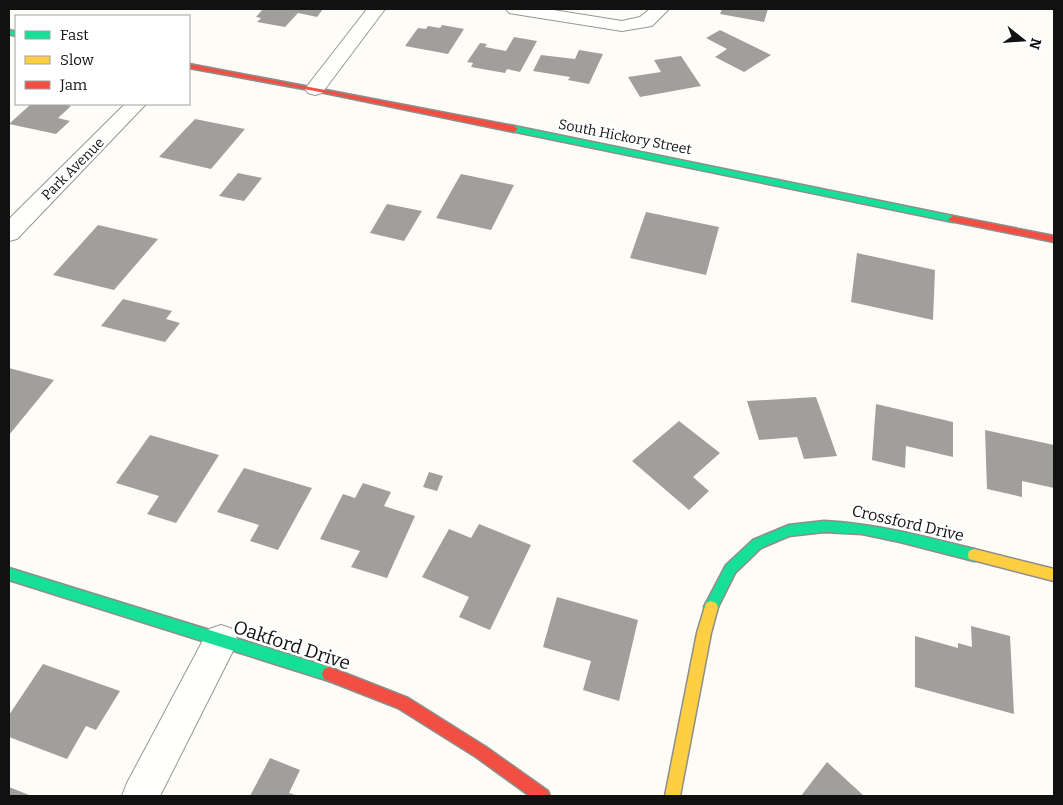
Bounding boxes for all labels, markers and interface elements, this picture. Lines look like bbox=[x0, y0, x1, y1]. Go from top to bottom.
legend bbox=[15, 15, 190, 105]
north arrow bbox=[998, 15, 1048, 65]
text: Fast bbox=[60, 26, 89, 44]
text: N bbox=[1025, 36, 1045, 51]
text: Slow bbox=[60, 51, 95, 69]
text: Jam bbox=[59, 76, 88, 94]
street label: South Hickory Street bbox=[557, 116, 693, 158]
street label: Park Avenue bbox=[38, 134, 108, 204]
street label: Crossford Drive bbox=[850, 501, 966, 545]
street label: Oakford Drive bbox=[231, 615, 353, 675]

